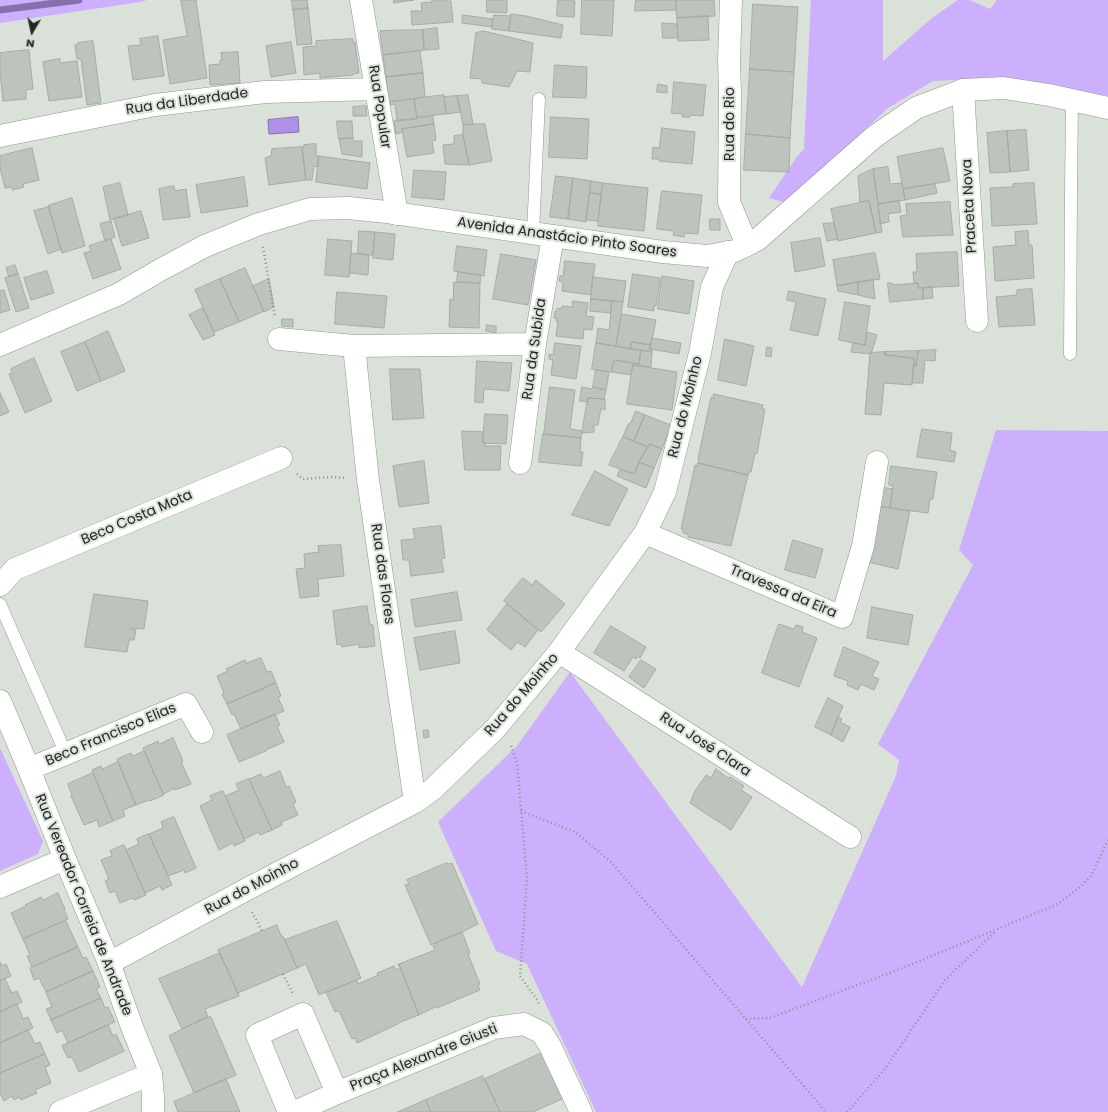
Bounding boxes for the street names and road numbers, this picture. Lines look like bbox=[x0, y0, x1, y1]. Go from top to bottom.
street label: Rua Popular bbox=[364, 64, 394, 150]
street label: Rua da Liberdade bbox=[125, 85, 249, 119]
street label: Rua do Rio bbox=[722, 87, 738, 161]
street label: Praceta Nova bbox=[959, 158, 981, 254]
street label: Avenida Anastácio Pinto Soares bbox=[456, 214, 678, 262]
street label: Rua da Subida bbox=[520, 297, 550, 401]
street label: Rua do Moinho bbox=[665, 354, 707, 460]
street label: Beco Costa Mota bbox=[79, 487, 195, 549]
street label: Rua das Flores bbox=[367, 523, 397, 625]
street label: Travessa da Eira bbox=[727, 562, 839, 622]
street label: Rua do Moinho bbox=[481, 650, 563, 740]
street label: Beco Francisco Elias bbox=[43, 700, 179, 770]
street label: Rua José Clara bbox=[656, 709, 754, 781]
street label: Rua Vereador Correia de Andrade bbox=[31, 792, 135, 1018]
street label: Rua do Moinho bbox=[202, 855, 302, 919]
street label: Praça Alexandre Giusti bbox=[348, 1021, 500, 1095]

